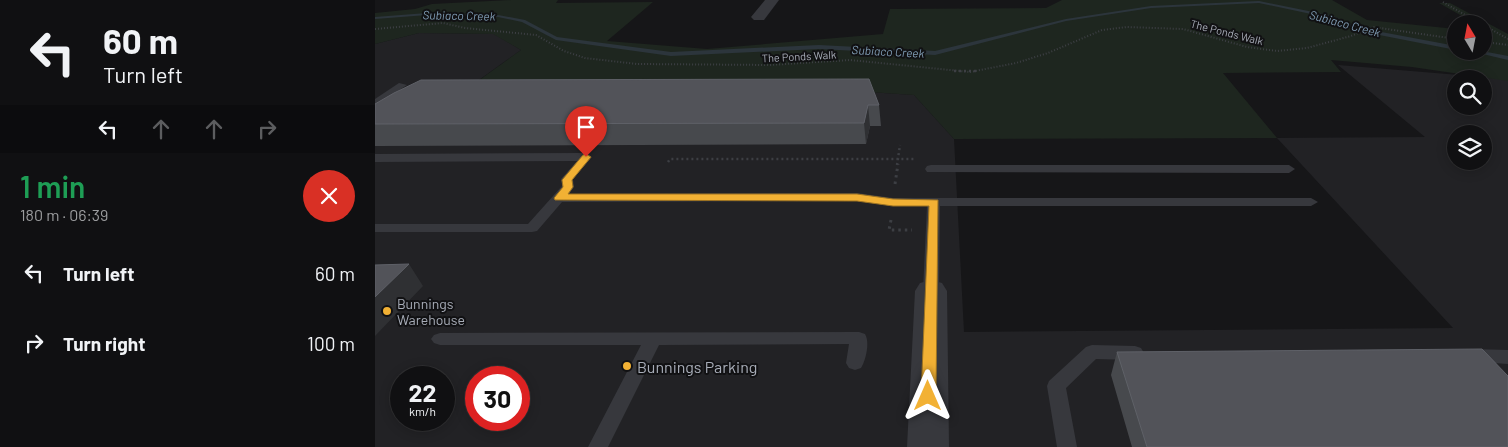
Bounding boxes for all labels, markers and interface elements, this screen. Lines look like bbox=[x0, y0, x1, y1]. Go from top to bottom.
water label: Subiaco Creek bbox=[422, 7, 496, 23]
water label: Subiaco Creek bbox=[1308, 7, 1382, 39]
north arrow bbox=[1447, 15, 1493, 60]
map controls bbox=[1447, 15, 1492, 170]
street label: The Ponds Walk bbox=[1189, 17, 1265, 47]
text: 60 m bbox=[103, 19, 178, 61]
icon: left bbox=[20, 20, 85, 85]
water label: Subiaco Creek bbox=[851, 42, 925, 60]
street label: The Ponds Walk bbox=[761, 48, 837, 64]
text: Turn left bbox=[103, 61, 183, 87]
button: search bbox=[1447, 70, 1492, 115]
pin bbox=[565, 106, 607, 157]
icon: arrive bbox=[572, 113, 600, 141]
icon: left bbox=[94, 115, 122, 143]
icon: ahead bbox=[147, 115, 175, 143]
icon: ahead bbox=[200, 115, 228, 143]
icon: right bbox=[253, 115, 281, 143]
button: layers bbox=[1447, 125, 1492, 170]
text: 1 min bbox=[20, 168, 85, 204]
button: close bbox=[303, 170, 355, 222]
text: 180 m · 06:39 bbox=[20, 205, 108, 224]
icon: left bbox=[20, 259, 48, 287]
text: Turn left bbox=[63, 262, 134, 285]
text: 60 m bbox=[315, 262, 355, 285]
place label: Bunnings Warehouse bbox=[397, 295, 465, 328]
marker: Bunnings Warehouse bbox=[381, 305, 393, 317]
icon: right bbox=[20, 329, 48, 357]
text: Turn right bbox=[63, 332, 145, 355]
text: 100 m bbox=[307, 332, 355, 355]
place label: Bunnings Parking bbox=[637, 357, 757, 376]
marker: Bunnings Parking bbox=[621, 360, 633, 372]
speed limit sign: 30 bbox=[465, 366, 530, 431]
position arrow bbox=[901, 369, 953, 421]
text: 22 bbox=[408, 377, 437, 407]
text: km/h bbox=[409, 404, 436, 418]

